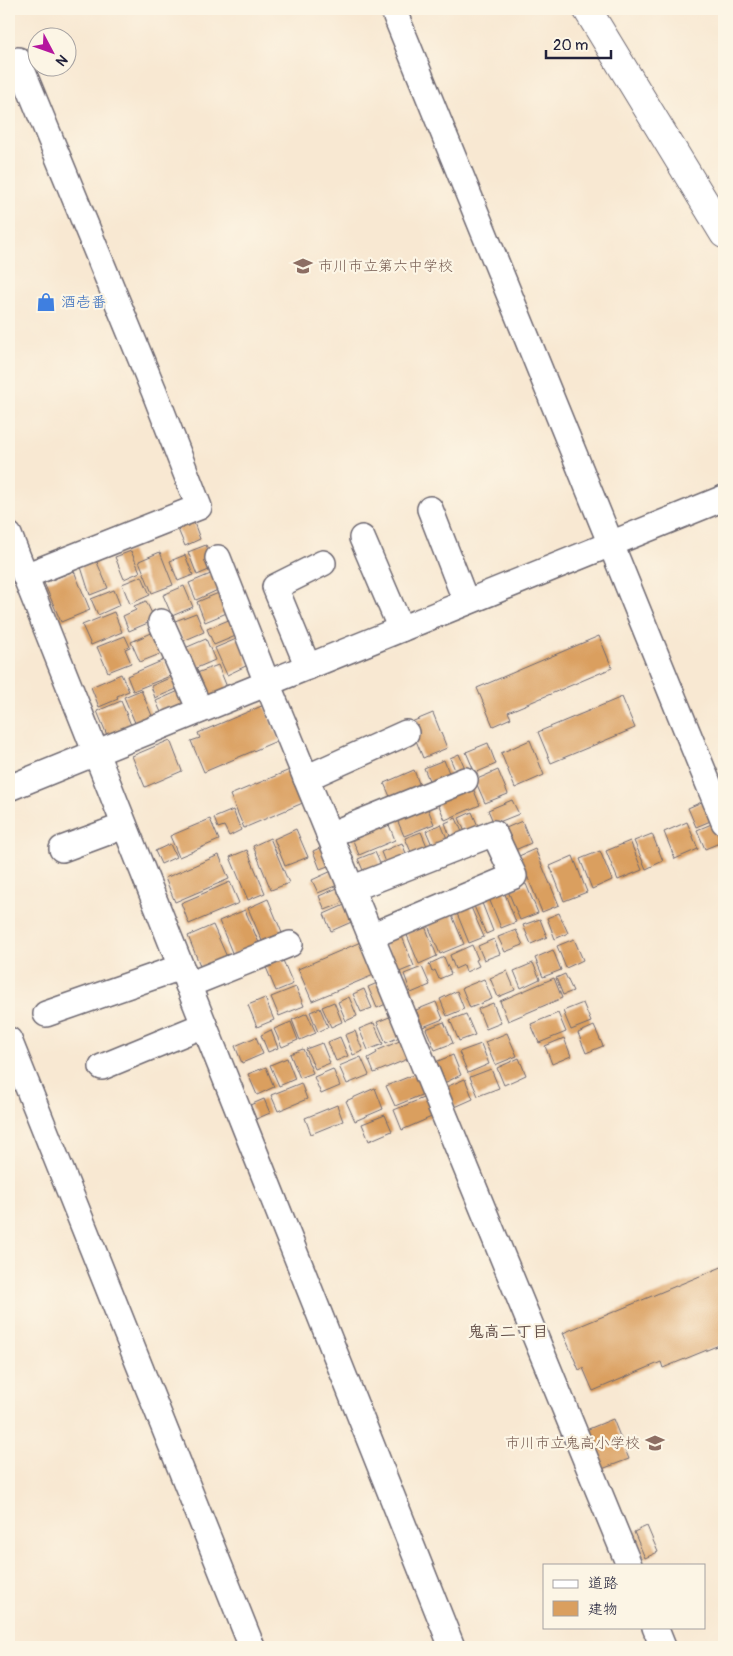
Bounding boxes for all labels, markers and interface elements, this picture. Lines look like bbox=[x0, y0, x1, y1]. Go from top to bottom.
north arrow bbox=[28, 28, 78, 78]
scale bar bbox=[546, 28, 610, 60]
text: 20 m bbox=[553, 36, 588, 55]
text: N bbox=[52, 51, 71, 69]
school or university icon: 市川市立第六中学校 bbox=[292, 255, 314, 277]
place label: 市川市立第六中学校 bbox=[318, 257, 453, 276]
shop icon: 酒壱番 bbox=[35, 291, 57, 313]
place label: 酒壱番 bbox=[61, 293, 106, 312]
district label: 鬼高二丁目 bbox=[468, 1322, 548, 1342]
school or university icon: 市川市立鬼高小学校 bbox=[644, 1432, 666, 1454]
place label: 市川市立鬼高小学校 bbox=[505, 1434, 640, 1453]
legend bbox=[543, 1564, 706, 1628]
text: 道路 bbox=[588, 1574, 618, 1593]
text: 建物 bbox=[588, 1600, 618, 1619]

